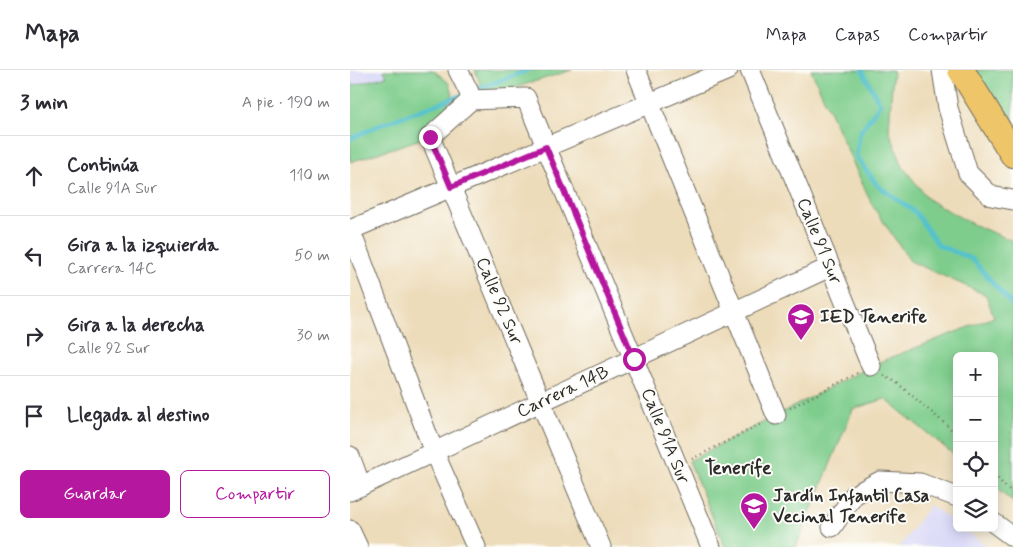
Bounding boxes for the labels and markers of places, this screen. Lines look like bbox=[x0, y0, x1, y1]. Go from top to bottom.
school or university icon: IED Tenerife bbox=[786, 302, 816, 341]
place label: IED Tenerife bbox=[820, 305, 928, 329]
place label: Jardín Infantil Casa Vecinal Tenerife bbox=[773, 484, 930, 529]
school or university icon: Jardín Infantil Casa Vecinal Tenerife bbox=[739, 491, 769, 530]

